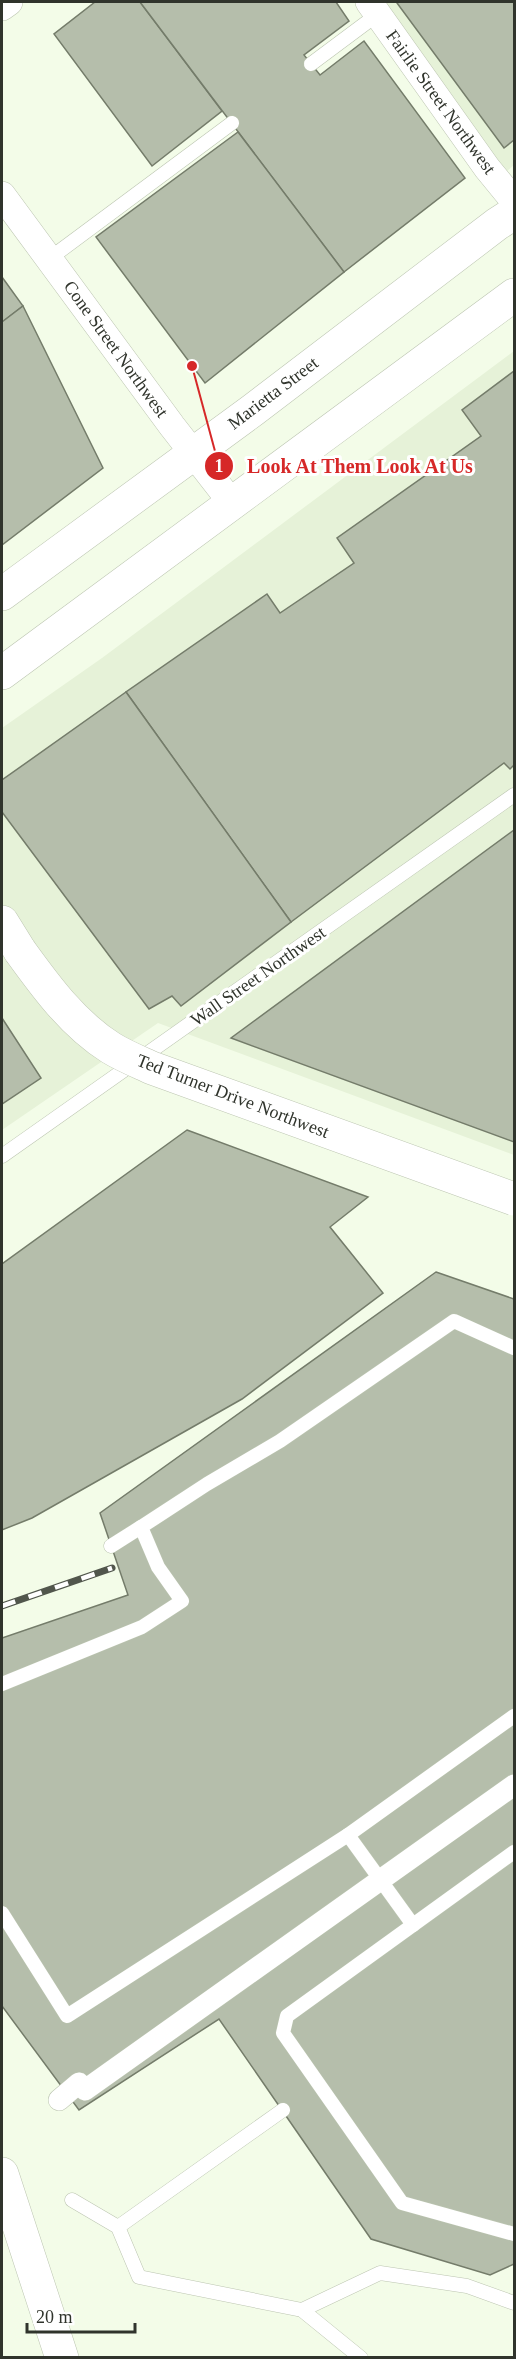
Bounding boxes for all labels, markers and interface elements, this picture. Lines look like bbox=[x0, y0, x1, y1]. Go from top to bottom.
street label: Fairlie Street Northwest bbox=[382, 26, 500, 178]
street label: Cone Street Northwest bbox=[60, 277, 172, 421]
street label: Marietta Street bbox=[224, 353, 322, 433]
callout: Look At Them Look At Us bbox=[204, 447, 487, 485]
text: Look At Them Look At Us bbox=[247, 455, 473, 477]
text: 1 bbox=[215, 456, 224, 476]
street label: Wall Street Northwest bbox=[187, 922, 329, 1030]
street label: Ted Turner Drive Northwest bbox=[134, 1050, 332, 1142]
scale bar bbox=[27, 2296, 135, 2334]
text: 20 m bbox=[36, 2307, 73, 2327]

